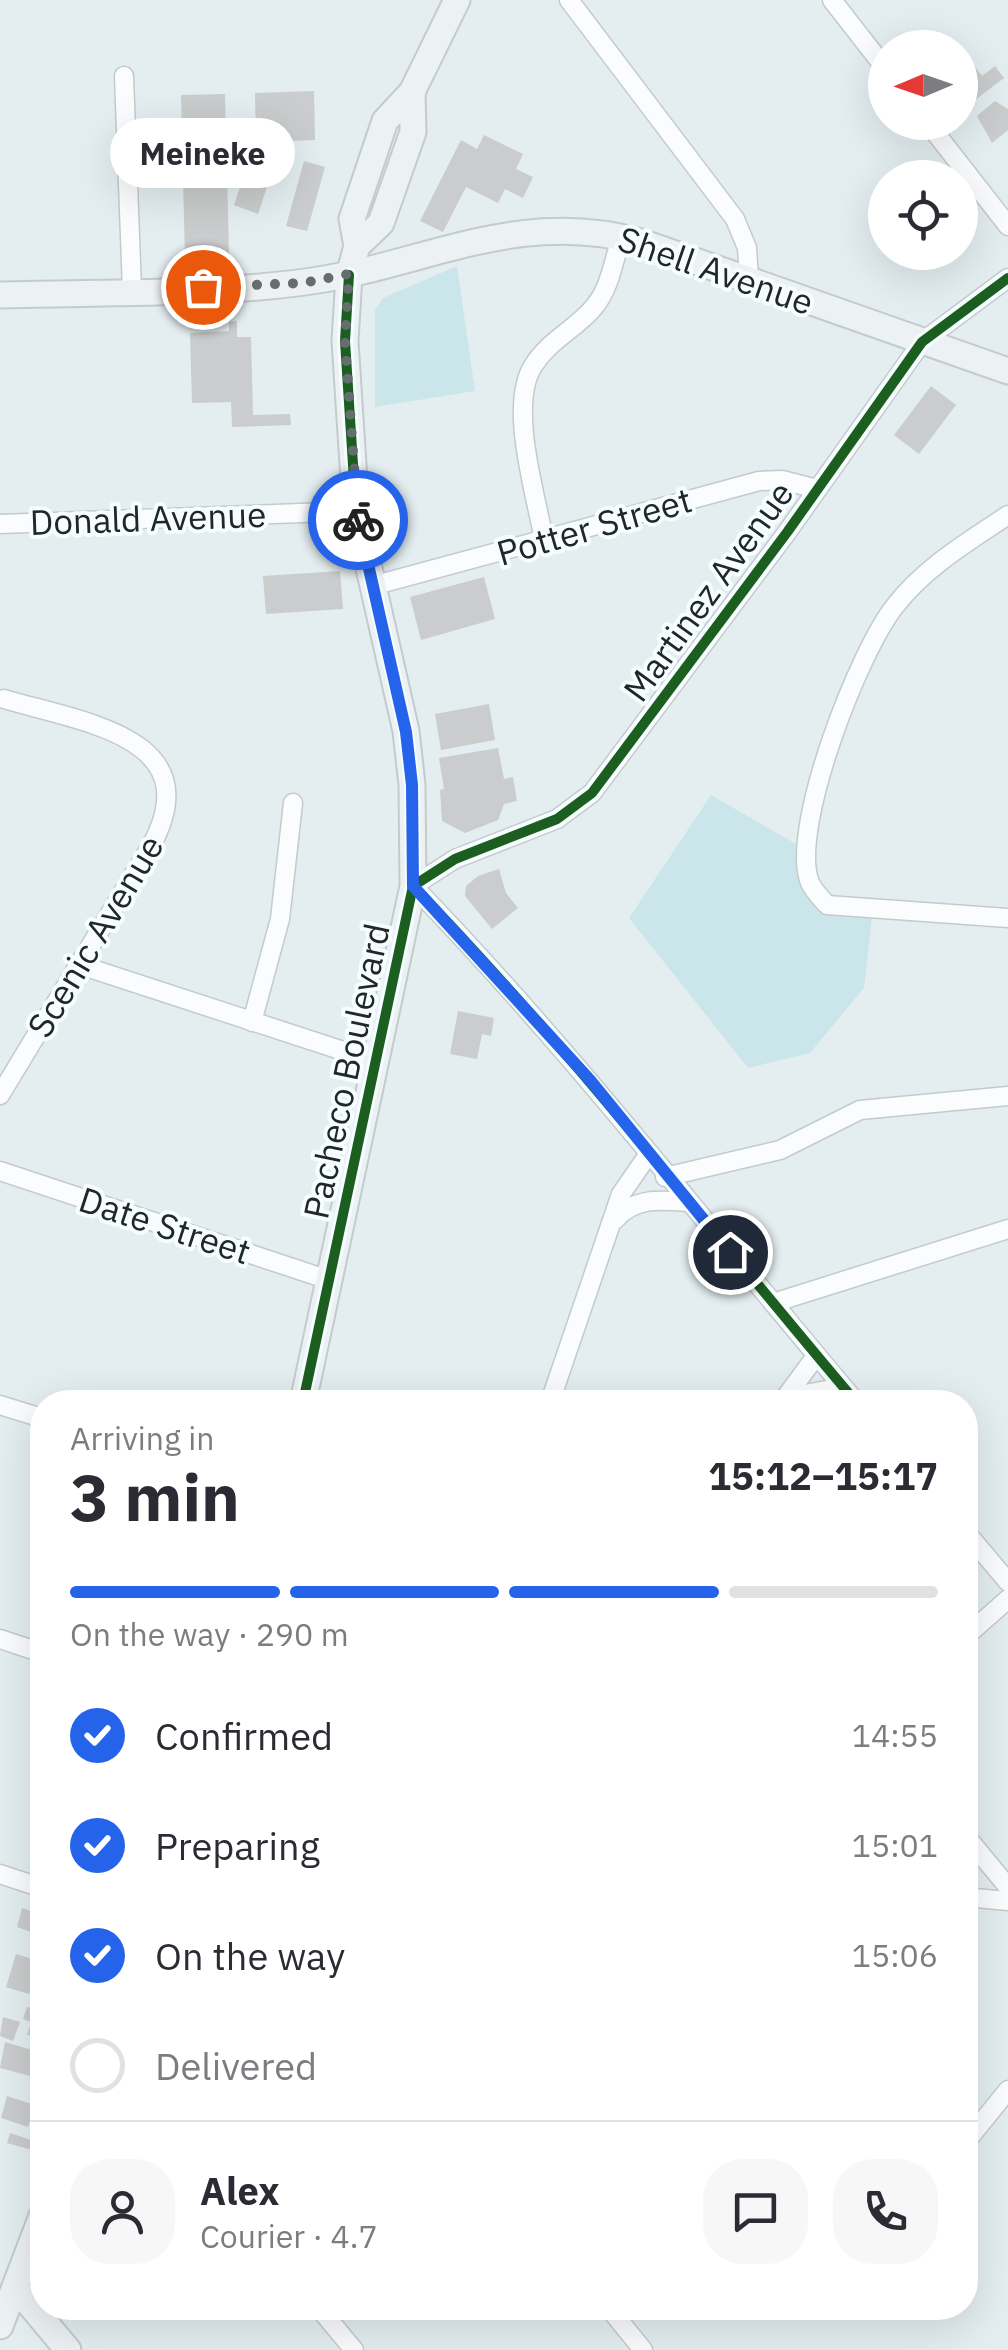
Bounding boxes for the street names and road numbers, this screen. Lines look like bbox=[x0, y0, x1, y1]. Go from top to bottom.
street label: Shell Avenue bbox=[612, 215, 820, 325]
street label: Martinez Avenue bbox=[613, 472, 803, 710]
street label: Potter Street bbox=[491, 476, 697, 576]
street label: Donald Avenue bbox=[29, 491, 267, 545]
street label: Scenic Avenue bbox=[16, 826, 174, 1046]
street label: Pacheco Boulevard bbox=[292, 919, 400, 1223]
street label: Date Street bbox=[73, 1176, 257, 1274]

